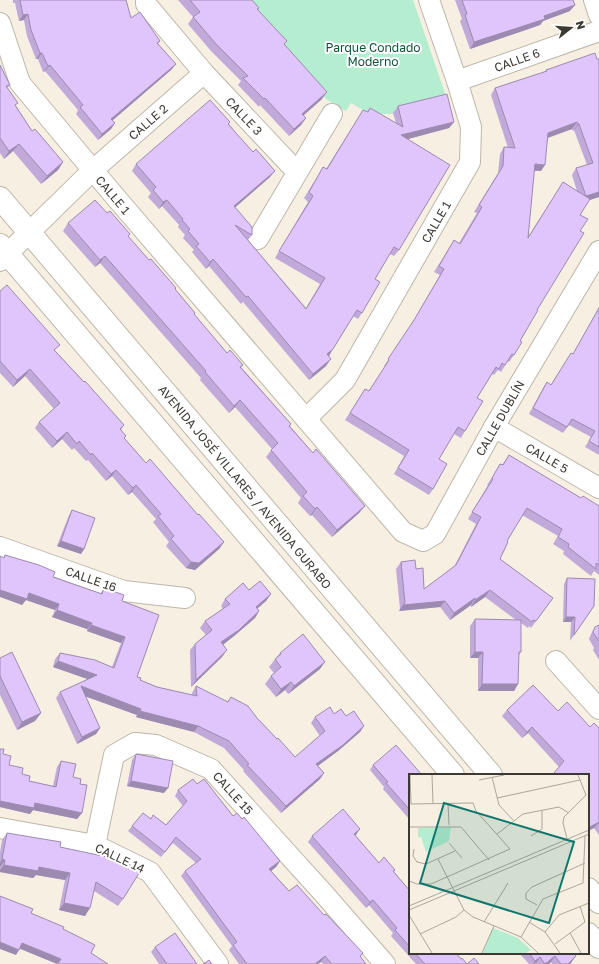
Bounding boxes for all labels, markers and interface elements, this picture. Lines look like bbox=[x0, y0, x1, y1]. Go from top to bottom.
north arrow bbox=[551, 8, 591, 48]
text: N bbox=[574, 19, 588, 31]
park label: Parque Condado Moderno bbox=[325, 40, 421, 69]
street label: CALLE 6 bbox=[492, 45, 542, 75]
street label: CALLE 3 bbox=[222, 94, 266, 138]
street label: CALLE 2 bbox=[125, 101, 171, 143]
street label: CALLE 1 bbox=[93, 173, 134, 217]
street label: CALLE 1 bbox=[418, 198, 454, 246]
street label: CALLE DUBLÍN bbox=[472, 377, 528, 459]
street label: AVENIDA JOSÉ VILLARES / AVENIDA GURABO bbox=[155, 382, 335, 592]
street label: CALLE 5 bbox=[523, 440, 571, 476]
street label: CALLE 16 bbox=[63, 563, 119, 595]
street label: CALLE 15 bbox=[210, 768, 256, 818]
inset map bbox=[409, 774, 589, 954]
street label: CALLE 14 bbox=[93, 840, 147, 876]

